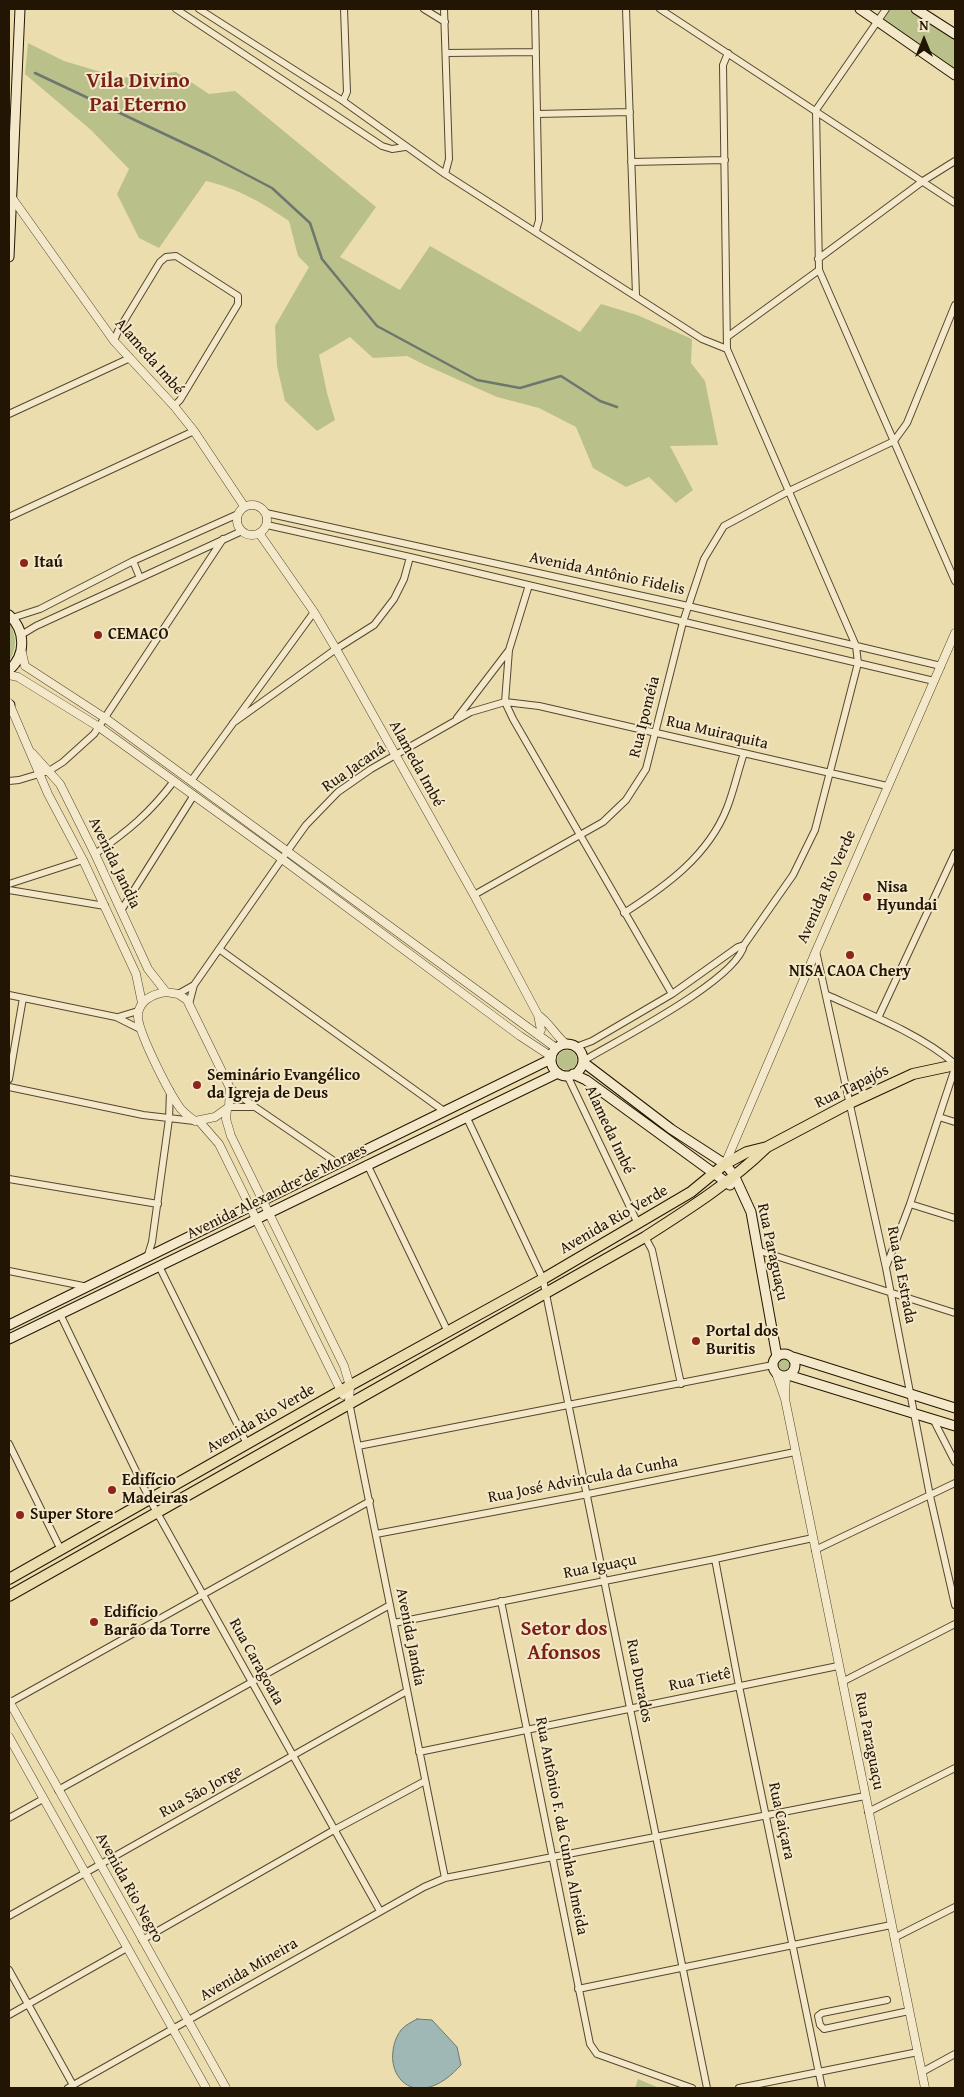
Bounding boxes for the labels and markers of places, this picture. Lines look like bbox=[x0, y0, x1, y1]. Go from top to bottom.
place label: Itaú bbox=[34, 553, 63, 573]
marker: Itaú bbox=[18, 557, 30, 569]
place label: CEMACO bbox=[108, 625, 168, 645]
marker: CEMACO bbox=[92, 629, 104, 641]
place label: Nisa Hyundai bbox=[877, 878, 937, 916]
marker: Nisa Hyundai bbox=[861, 891, 873, 903]
marker: NISA CAOA Chery bbox=[844, 949, 856, 961]
place label: NISA CAOA Chery bbox=[789, 962, 911, 982]
place label: Seminário Evangélico da Igreja de Deus bbox=[207, 1066, 360, 1104]
marker: Seminário Evangélico da Igreja de Deus bbox=[191, 1079, 203, 1091]
place label: Portal dos Buritis bbox=[706, 1322, 778, 1360]
marker: Portal dos Buritis bbox=[690, 1335, 702, 1347]
place label: Edifício Madeiras bbox=[122, 1471, 188, 1509]
marker: Edifício Madeiras bbox=[106, 1484, 118, 1496]
place label: Super Store bbox=[30, 1505, 113, 1525]
marker: Super Store bbox=[14, 1509, 26, 1521]
place label: Edifício Barão da Torre bbox=[104, 1603, 210, 1641]
marker: Edifício Barão da Torre bbox=[88, 1616, 100, 1628]

